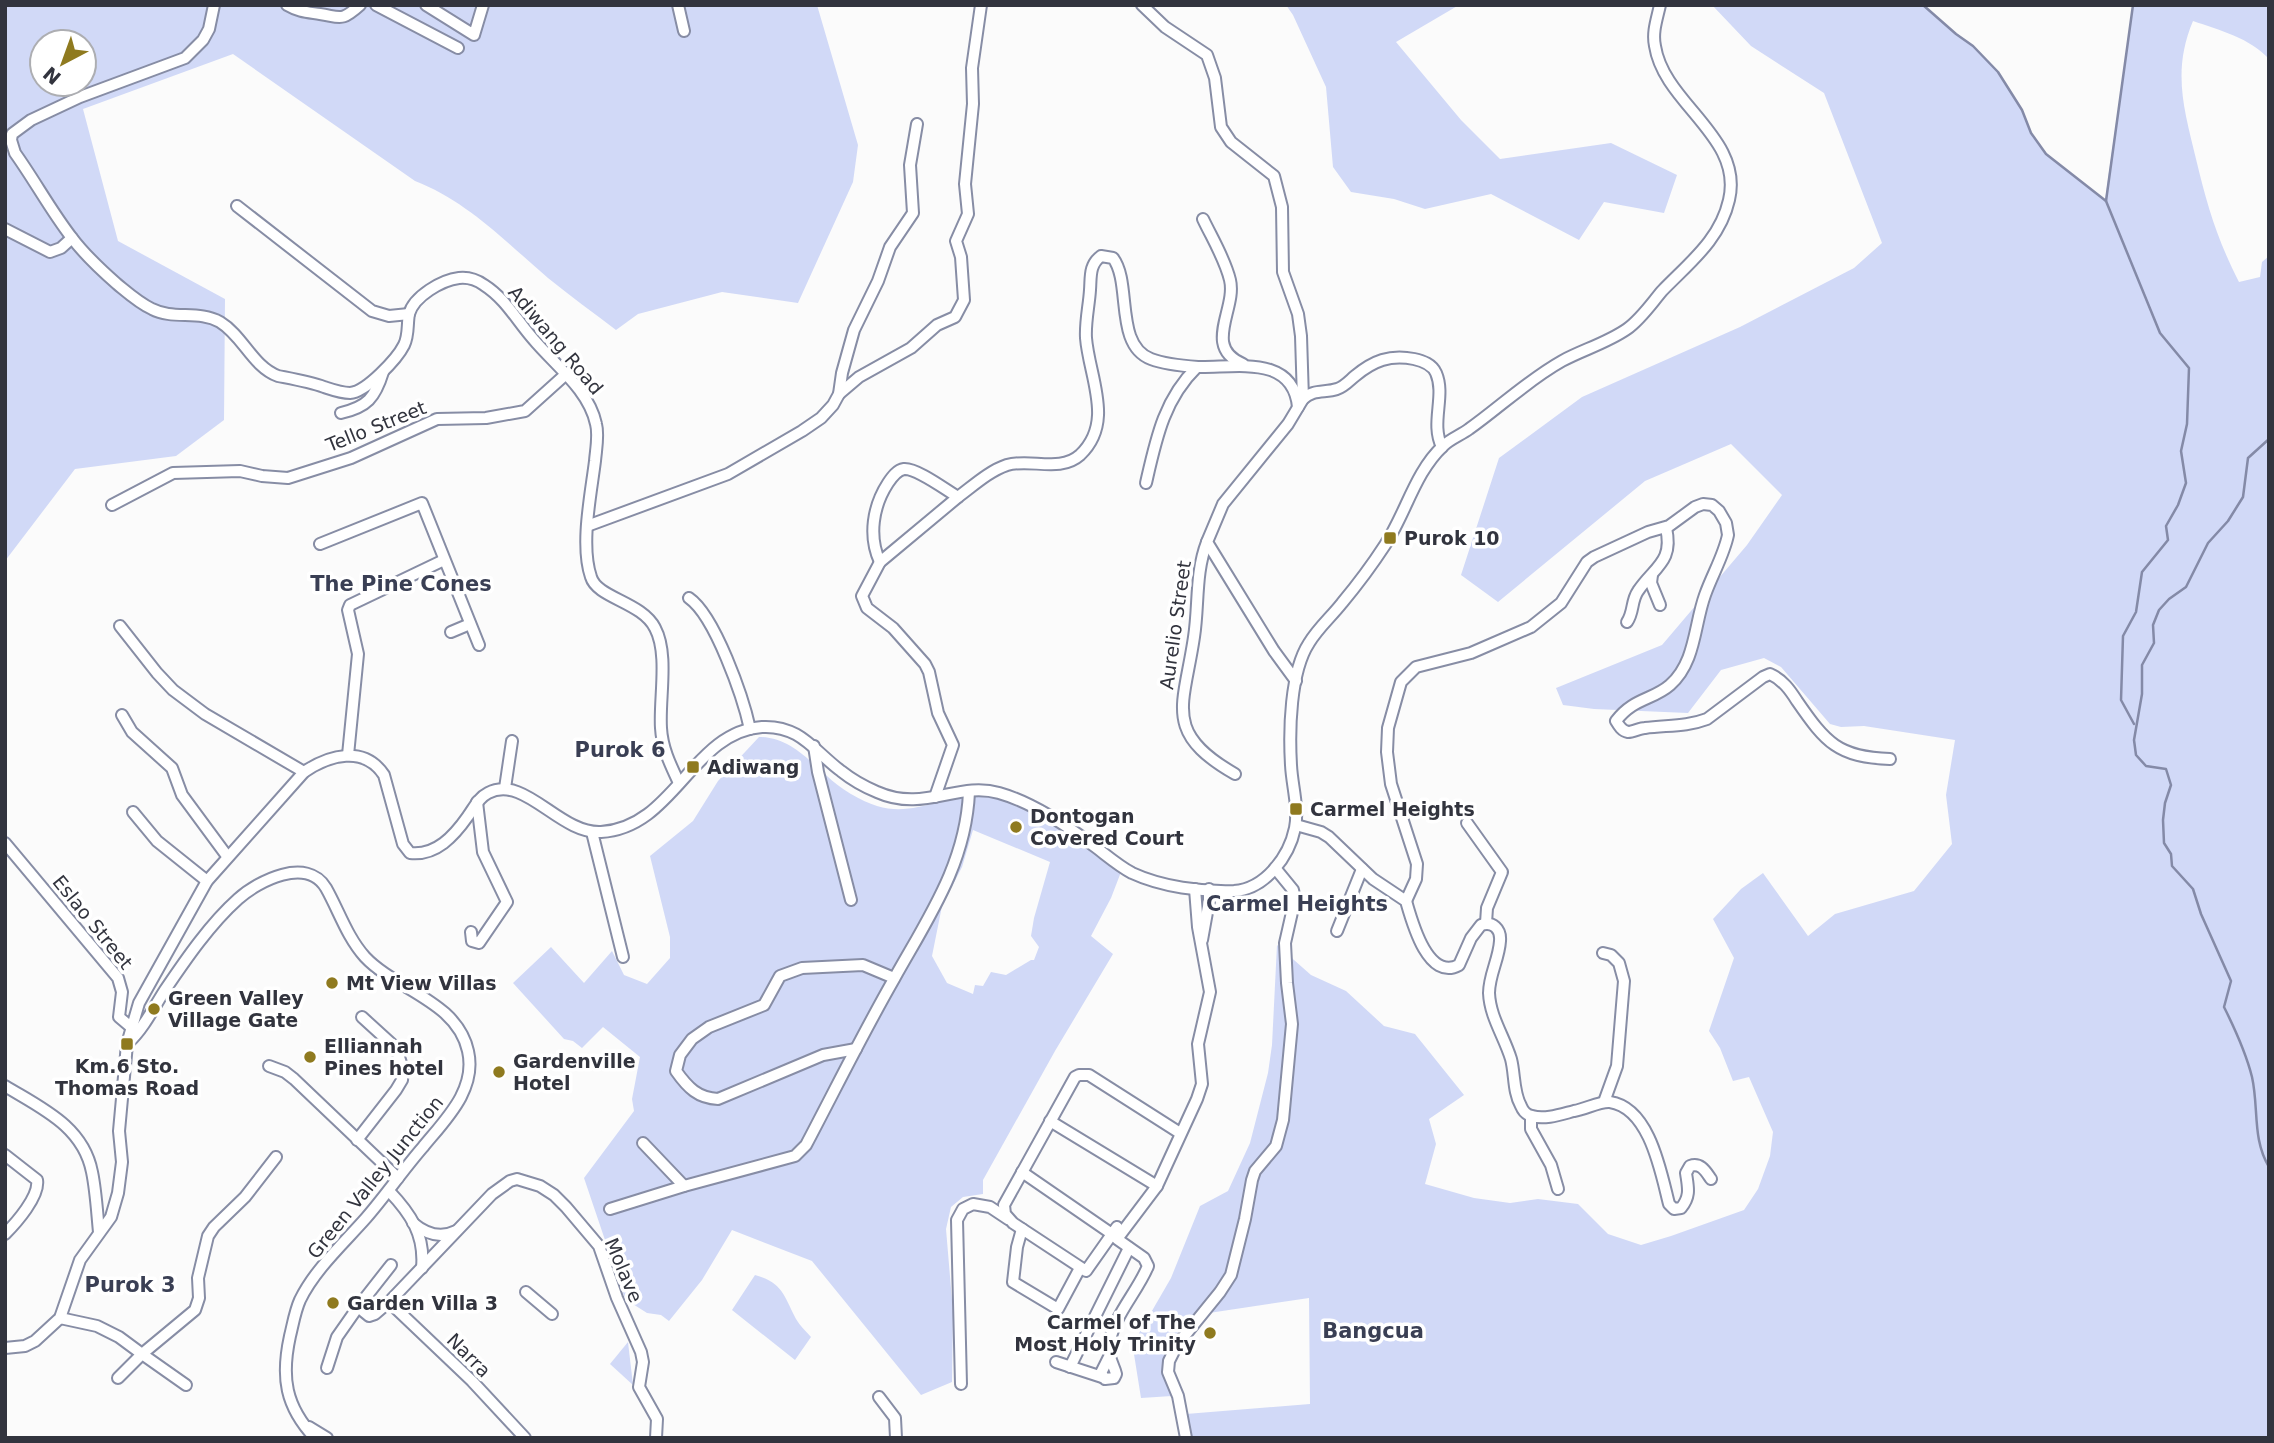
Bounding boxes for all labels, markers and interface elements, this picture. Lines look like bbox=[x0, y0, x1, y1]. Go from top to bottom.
north arrow bbox=[28, 28, 98, 98]
text: N bbox=[39, 62, 65, 89]
street label: Adiwang Road bbox=[504, 281, 608, 399]
street label: Tello Street bbox=[322, 396, 429, 456]
place label: Purok 10 bbox=[1404, 527, 1500, 549]
marker: Purok 10 bbox=[1382, 530, 1398, 546]
street label: Aurelio Street bbox=[1155, 559, 1195, 691]
district label: The Pine Cones bbox=[310, 572, 492, 596]
district label: Purok 6 bbox=[574, 738, 666, 762]
place label: Adiwang bbox=[707, 756, 799, 778]
marker: Adiwang bbox=[685, 759, 701, 775]
place label: Carmel Heights bbox=[1310, 798, 1475, 820]
marker: Carmel Heights bbox=[1288, 801, 1304, 817]
place label: Dontogan Covered Court bbox=[1030, 805, 1184, 849]
marker: Dontogan Covered Court bbox=[1008, 819, 1024, 835]
street label: Eslao Street bbox=[49, 871, 137, 973]
district label: Carmel Heights bbox=[1206, 892, 1388, 916]
place label: Mt View Villas bbox=[346, 972, 497, 994]
marker: Mt View Villas bbox=[324, 975, 340, 991]
place label: Green Valley Village Gate bbox=[168, 987, 304, 1031]
marker: Green Valley Village Gate bbox=[146, 1001, 162, 1017]
place label: Elliannah Pines hotel bbox=[324, 1035, 444, 1079]
marker: Km.6 Sto. Thomas Road bbox=[119, 1036, 135, 1052]
marker: Elliannah Pines hotel bbox=[302, 1049, 318, 1065]
place label: Gardenville Hotel bbox=[513, 1050, 636, 1094]
place label: Km.6 Sto. Thomas Road bbox=[55, 1055, 199, 1099]
marker: Gardenville Hotel bbox=[491, 1064, 507, 1080]
street label: Green Valley Junction bbox=[303, 1091, 447, 1263]
street label: Molave bbox=[601, 1234, 647, 1306]
district label: Purok 3 bbox=[84, 1273, 176, 1297]
place label: Garden Villa 3 bbox=[347, 1292, 498, 1314]
marker: Garden Villa 3 bbox=[325, 1295, 341, 1311]
place label: Carmel of The Most Holy Trinity bbox=[1014, 1311, 1197, 1355]
district label: Bangcua bbox=[1322, 1319, 1424, 1343]
marker: Carmel of The Most Holy Trinity bbox=[1202, 1325, 1218, 1341]
street label: Narra bbox=[443, 1329, 495, 1381]

